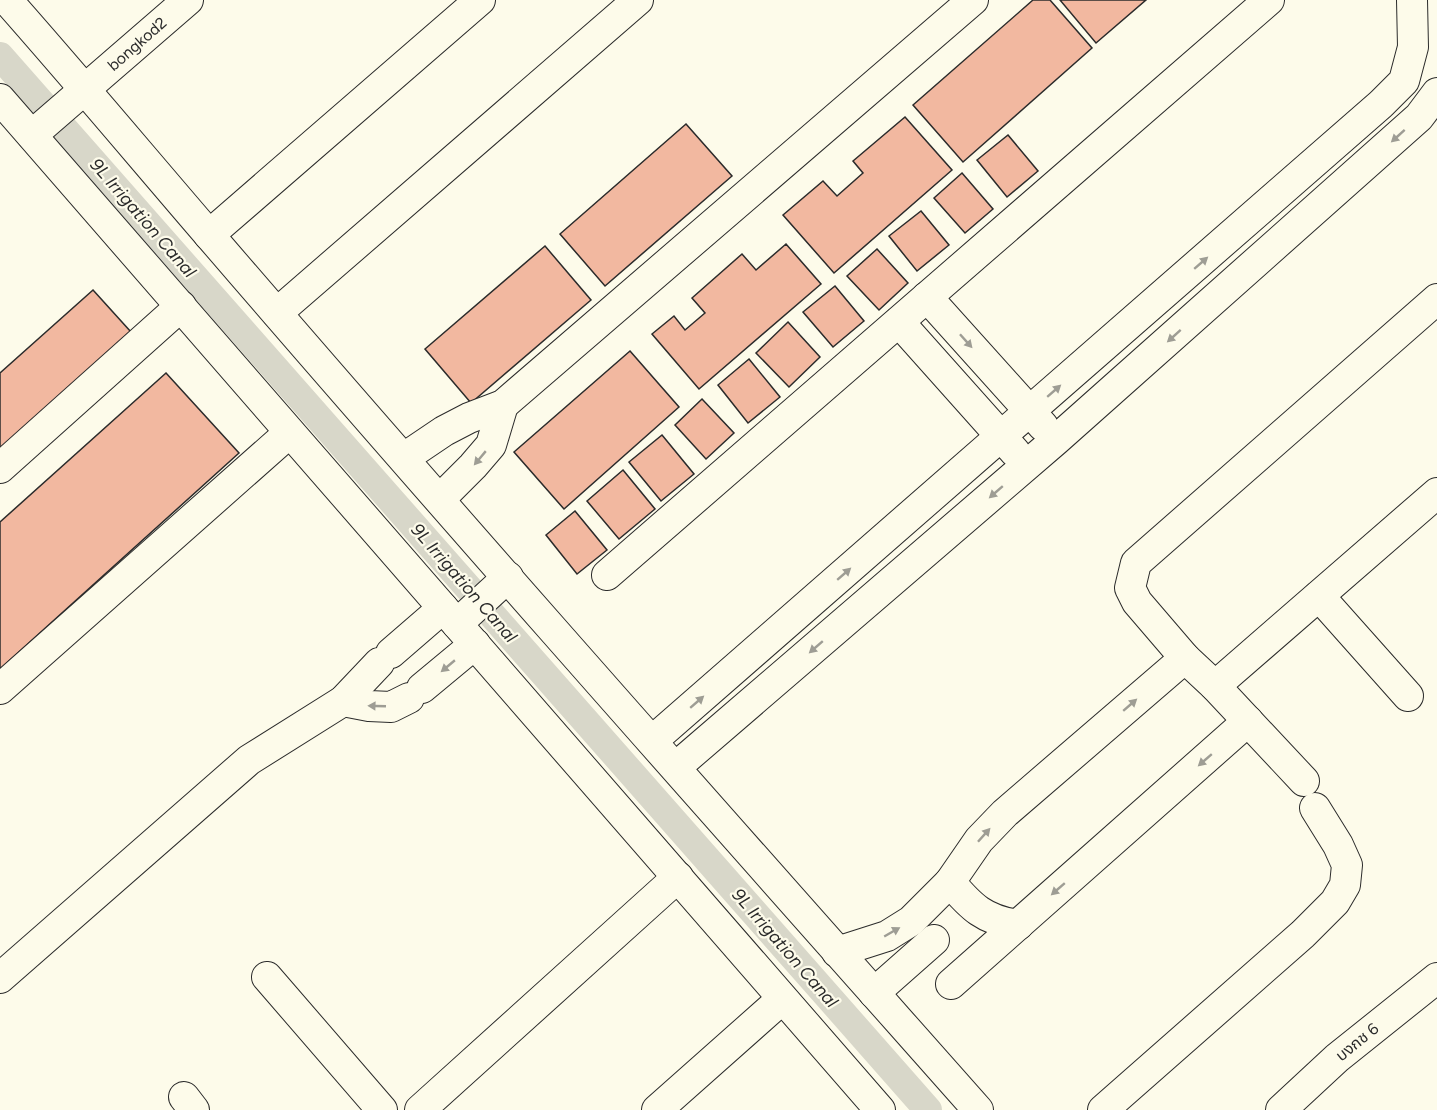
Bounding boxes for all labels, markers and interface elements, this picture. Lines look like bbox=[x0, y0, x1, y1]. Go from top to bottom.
street label: bongkod2 bbox=[104, 13, 170, 75]
one-way arrow bbox=[1391, 129, 1406, 142]
water label: 9L Irrigation Canal bbox=[85, 154, 201, 283]
one-way arrow bbox=[1193, 256, 1208, 269]
one-way arrow bbox=[1167, 329, 1182, 342]
one-way arrow bbox=[959, 333, 973, 348]
one-way arrow bbox=[1046, 385, 1061, 398]
one-way arrow bbox=[474, 450, 487, 465]
one-way arrow bbox=[989, 485, 1004, 498]
water label: 9L Irrigation Canal bbox=[406, 519, 522, 648]
one-way arrow bbox=[836, 568, 851, 581]
one-way arrow bbox=[809, 640, 824, 653]
one-way arrow bbox=[441, 659, 456, 672]
one-way arrow bbox=[689, 696, 705, 709]
one-way arrow bbox=[1122, 699, 1137, 712]
one-way arrow bbox=[367, 701, 386, 711]
one-way arrow bbox=[1197, 753, 1212, 767]
one-way arrow bbox=[977, 828, 990, 843]
one-way arrow bbox=[1051, 882, 1066, 895]
water label: 9L Irrigation Canal bbox=[727, 884, 843, 1013]
one-way arrow bbox=[884, 927, 900, 938]
street label: บงกช 6 bbox=[1332, 1019, 1382, 1065]

